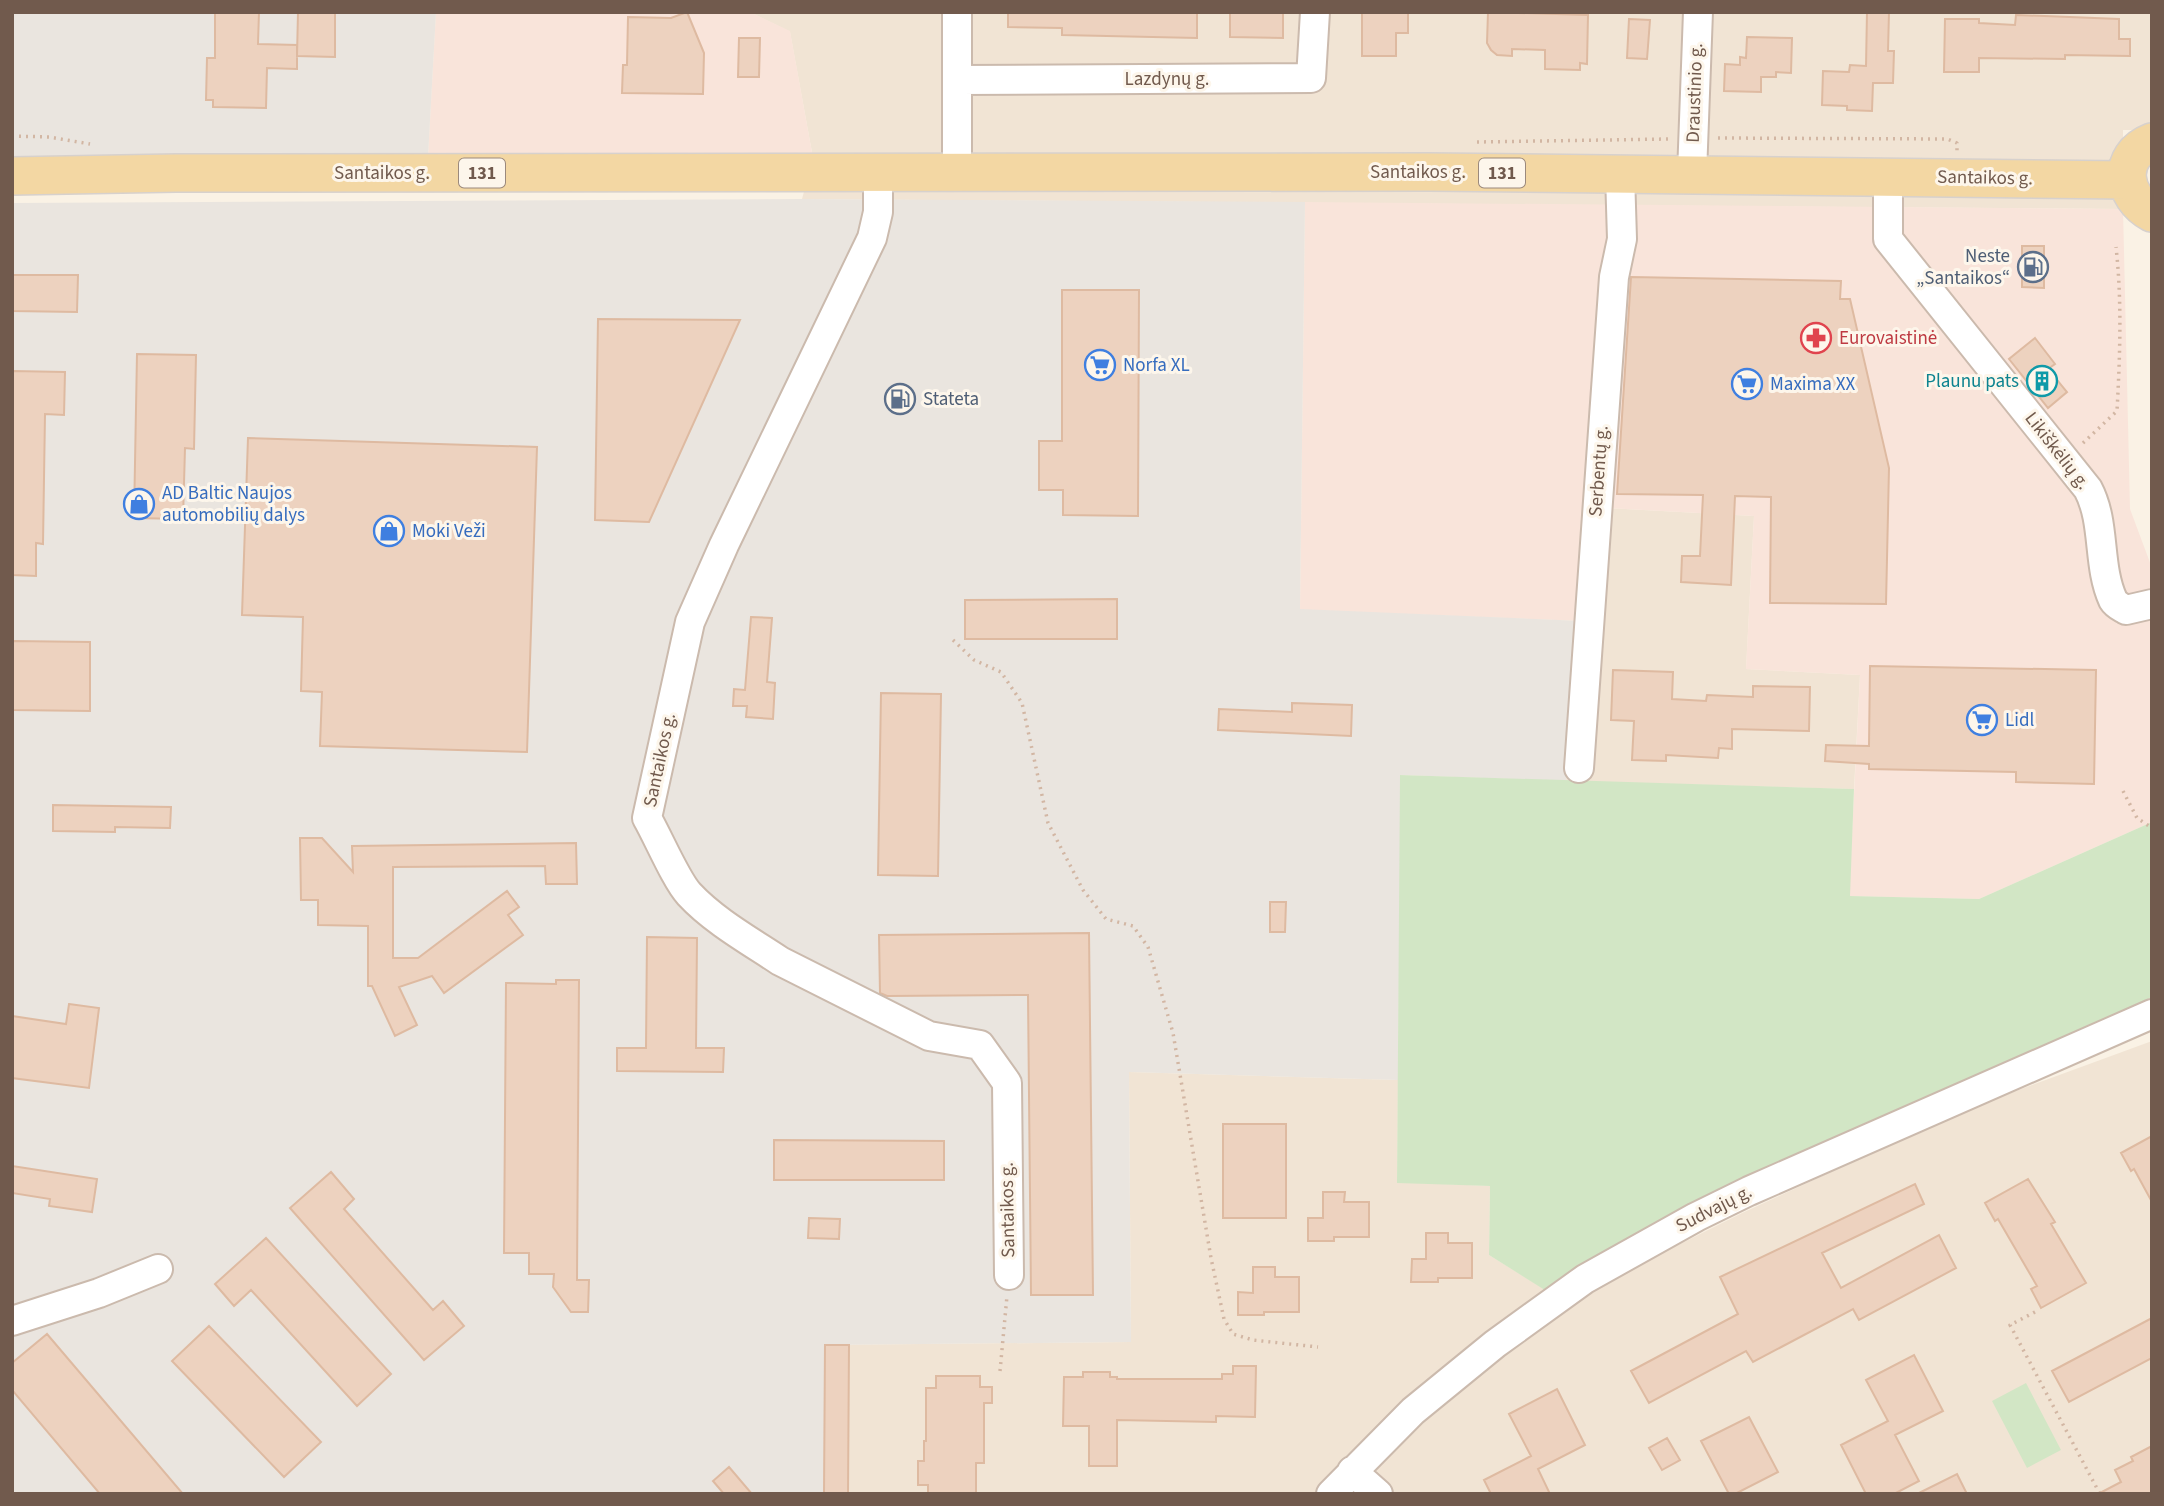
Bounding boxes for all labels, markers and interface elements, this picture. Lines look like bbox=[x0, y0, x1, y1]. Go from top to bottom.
street label: Draustinio g. bbox=[1680, 43, 1710, 143]
street label: Lazdynų g. bbox=[1125, 66, 1209, 93]
road number: 131 bbox=[459, 158, 505, 188]
road number: 131 bbox=[1479, 158, 1525, 188]
street label: Santaikos g. bbox=[1370, 159, 1466, 186]
street label: Santaikos g. bbox=[334, 160, 430, 187]
street label: Santaikos g. bbox=[1937, 164, 2033, 192]
place label: Neste „Santaikos“ bbox=[1916, 243, 2010, 292]
fuel station icon: Neste „Santaikos“ bbox=[2016, 250, 2050, 284]
pharmacy icon: Eurovaistinė bbox=[1799, 321, 1833, 355]
place label: Eurovaistinė bbox=[1839, 325, 1937, 352]
supermarket icon: Norfa XL bbox=[1083, 348, 1117, 382]
place label: Norfa XL bbox=[1123, 352, 1190, 379]
building icon: Plaunu pats bbox=[2025, 364, 2059, 398]
supermarket icon: Maxima XX bbox=[1730, 367, 1764, 401]
place label: Plaunu pats bbox=[1925, 368, 2019, 395]
place label: Maxima XX bbox=[1770, 371, 1855, 398]
fuel station icon: Stateta bbox=[883, 382, 917, 416]
place label: Stateta bbox=[923, 386, 979, 413]
street label: Likiškėlių g. bbox=[2018, 406, 2096, 496]
street label: Serbentų g. bbox=[1582, 424, 1616, 518]
place label: AD Baltic Naujos automobilių dalys bbox=[162, 480, 305, 529]
shop icon: AD Baltic Naujos automobilių dalys bbox=[122, 487, 156, 521]
shop icon: Moki Veži bbox=[372, 514, 406, 548]
place label: Moki Veži bbox=[412, 518, 486, 545]
supermarket icon: Lidl bbox=[1965, 703, 1999, 737]
place label: Lidl bbox=[2005, 707, 2034, 734]
street label: Santaikos g. bbox=[637, 710, 683, 810]
street label: Santaikos g. bbox=[994, 1162, 1022, 1258]
street label: Sudvajų g. bbox=[1671, 1178, 1757, 1240]

